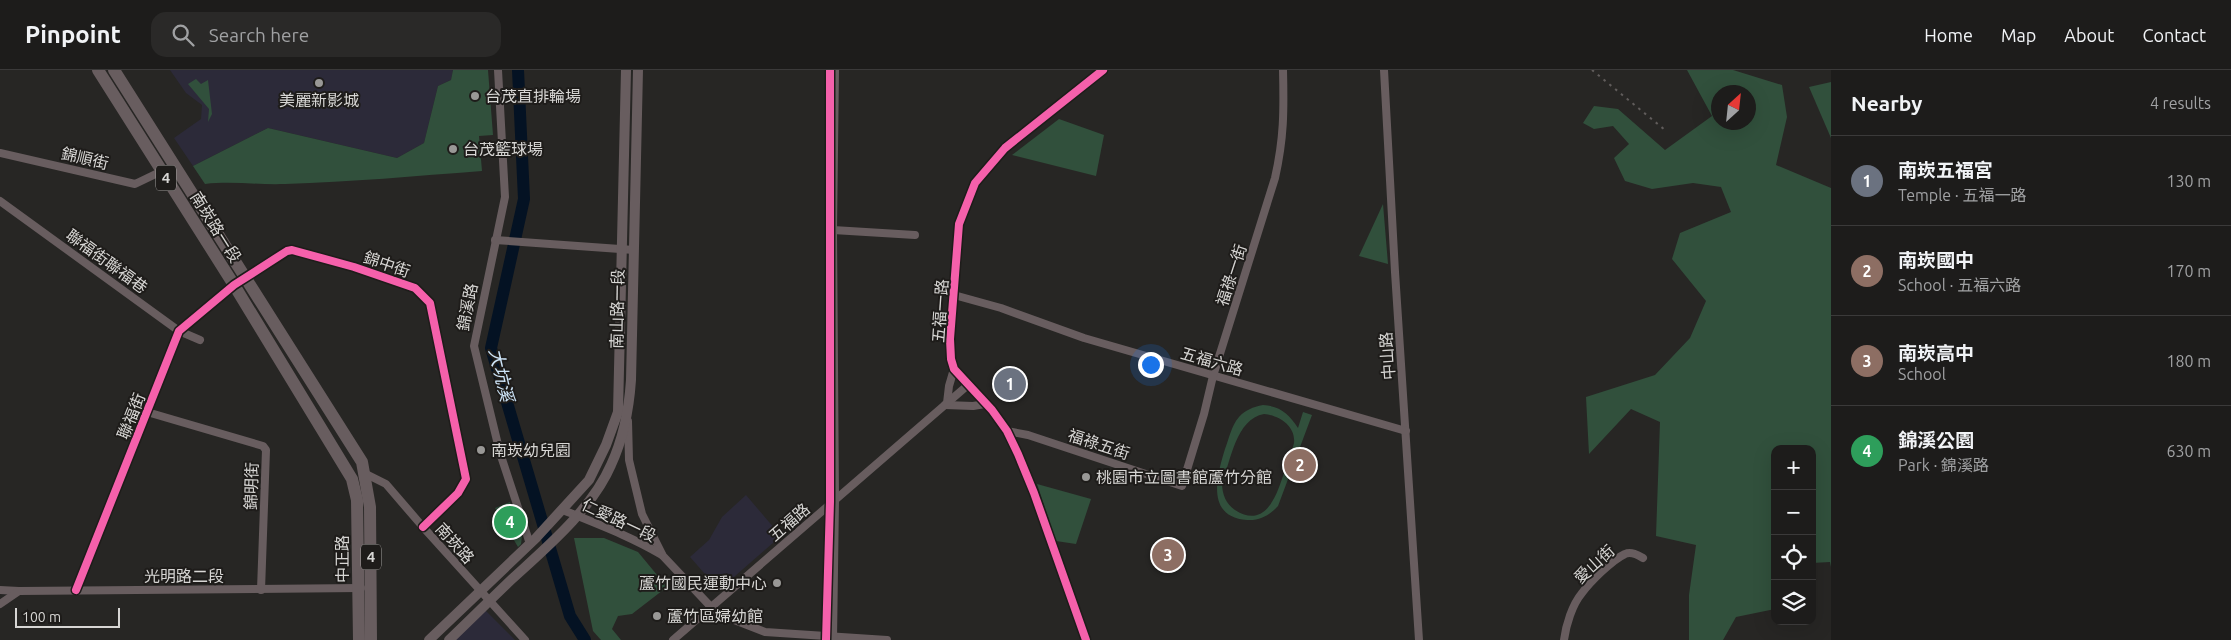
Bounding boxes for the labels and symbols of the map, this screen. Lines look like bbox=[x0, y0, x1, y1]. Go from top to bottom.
marker: 美麗新影城 bbox=[313, 77, 325, 89]
north arrow bbox=[1711, 85, 1756, 130]
place label: 台茂直排輪場 bbox=[485, 87, 581, 105]
marker: 台茂直排輪場 bbox=[469, 90, 481, 102]
place label: 美麗新影城 bbox=[279, 91, 359, 109]
place label: 台茂籃球場 bbox=[463, 140, 543, 158]
marker: 台茂籃球場 bbox=[447, 143, 459, 155]
street label: 錦順街 bbox=[60, 144, 110, 172]
road number: 4 bbox=[156, 166, 176, 190]
street label: 南崁路一段 bbox=[187, 188, 245, 266]
street label: 聯福街聯福巷 bbox=[63, 226, 151, 296]
street label: 福祿一街 bbox=[1213, 242, 1249, 308]
street label: 錦中街 bbox=[361, 248, 413, 280]
street label: 南山路一段 bbox=[607, 269, 627, 349]
street label: 五福一路 bbox=[929, 278, 951, 344]
street label: 錦溪路 bbox=[454, 282, 480, 332]
street label: 中山路 bbox=[1376, 331, 1398, 381]
street label: 五福六路 bbox=[1179, 344, 1245, 378]
water label: 大坑溪 bbox=[486, 346, 518, 406]
your location bbox=[1138, 352, 1164, 378]
pin: 1 bbox=[994, 365, 1026, 403]
street label: 聯福街 bbox=[114, 390, 148, 442]
street label: 福祿五街 bbox=[1066, 426, 1132, 462]
place label: 南崁幼兒園 bbox=[491, 441, 571, 459]
marker: 南崁幼兒園 bbox=[475, 444, 487, 456]
pin: 2 bbox=[1284, 446, 1316, 484]
street label: 錦明街 bbox=[241, 462, 261, 510]
place label: 桃園市立圖書館蘆竹分館 bbox=[1096, 468, 1272, 486]
marker: 桃園市立圖書館蘆竹分館 bbox=[1080, 471, 1092, 483]
street label: 仁愛路一段 bbox=[579, 495, 659, 545]
street label: 五福路 bbox=[765, 499, 813, 545]
pin: 4 bbox=[494, 503, 526, 541]
street label: 南崁路 bbox=[432, 519, 478, 567]
street label: 中正路 bbox=[333, 535, 351, 583]
pin: 3 bbox=[1152, 536, 1184, 574]
street label: 愛山街 bbox=[1570, 541, 1618, 587]
road number: 4 bbox=[361, 544, 381, 570]
street label: 光明路二段 bbox=[144, 567, 224, 585]
place label: 蘆竹國民運動中心 bbox=[639, 574, 767, 592]
marker: 蘆竹國民運動中心 bbox=[771, 577, 783, 589]
scale bar bbox=[15, 605, 120, 628]
place label: 蘆竹區婦幼館 bbox=[667, 607, 763, 625]
marker: 蘆竹區婦幼館 bbox=[651, 610, 663, 622]

